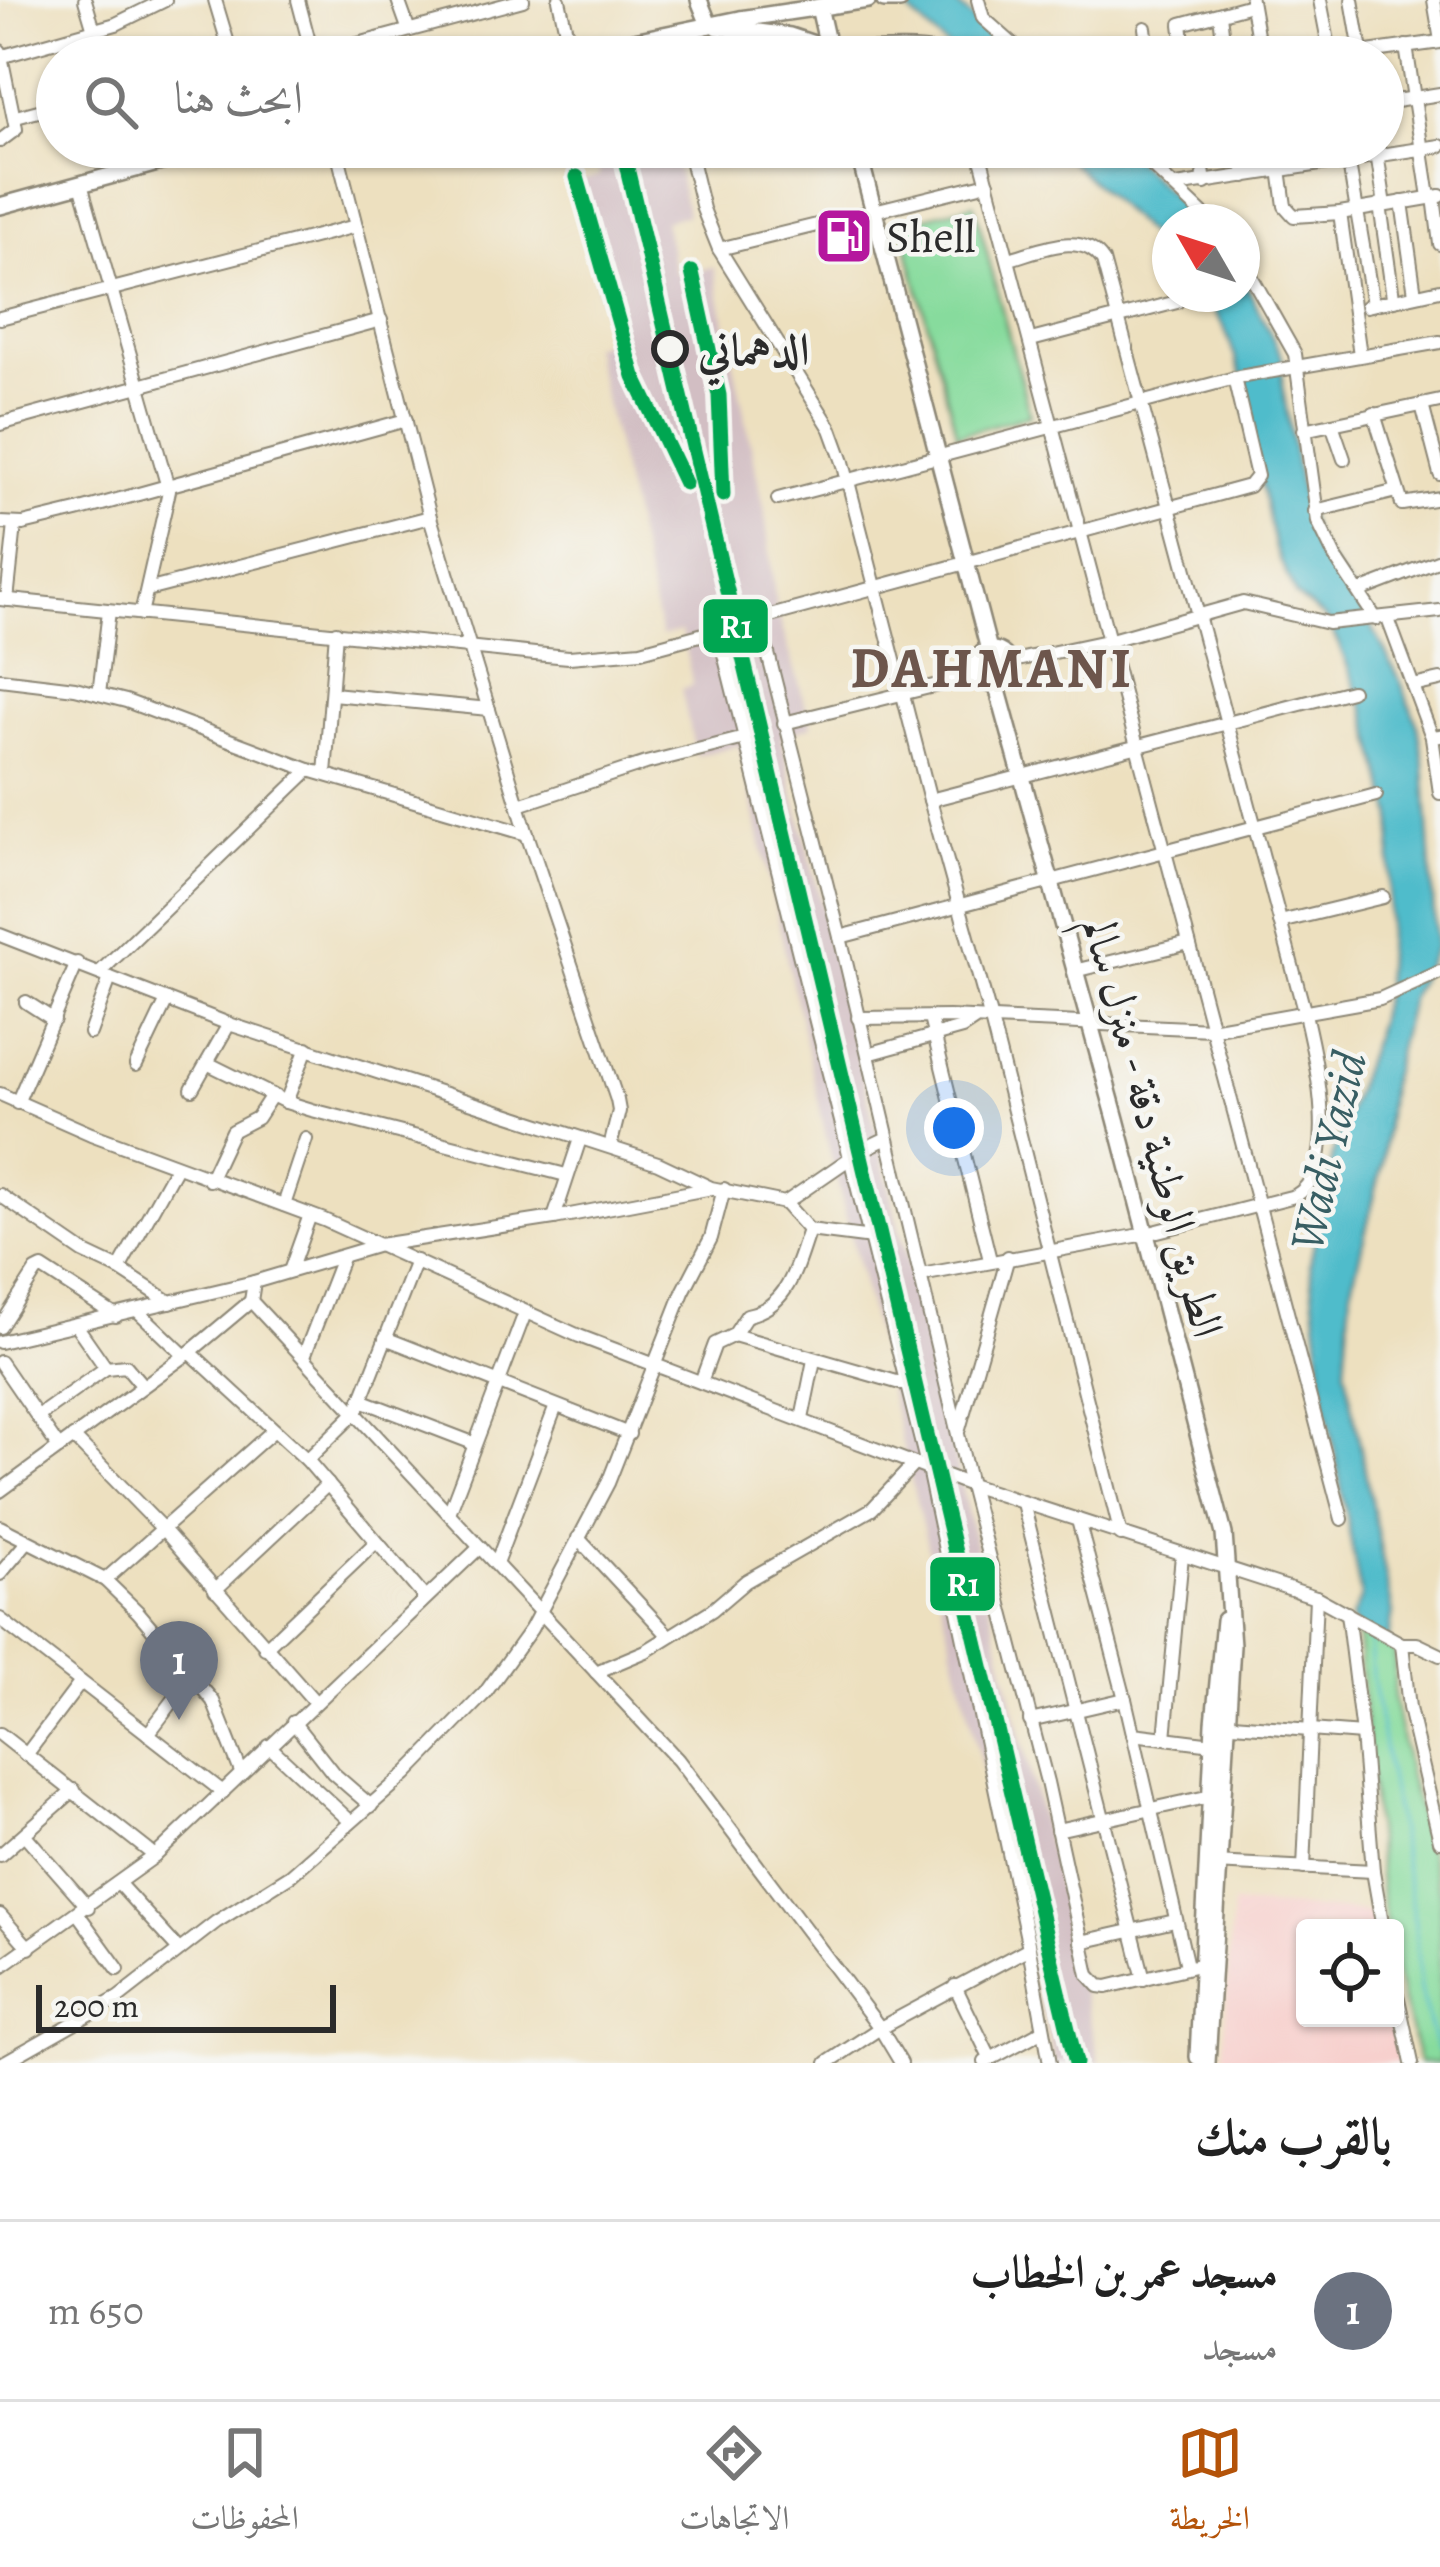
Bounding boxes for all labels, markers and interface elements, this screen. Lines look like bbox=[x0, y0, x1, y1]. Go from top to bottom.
search box bbox=[36, 36, 1404, 168]
text: ابحث هنا bbox=[174, 67, 303, 129]
icon: search bbox=[78, 69, 144, 135]
north arrow bbox=[1152, 204, 1260, 312]
fuel station icon: Shell bbox=[813, 205, 875, 267]
place label: Shell bbox=[886, 206, 976, 268]
place label: الدهماني bbox=[697, 319, 809, 386]
marker: الدهماني bbox=[653, 332, 687, 366]
line badge: R1 bbox=[701, 597, 770, 655]
text: R1 bbox=[720, 604, 753, 649]
district label: DAHMANI bbox=[850, 629, 1134, 707]
street label: الطريق الوطنية دقة - منزل سالم bbox=[1060, 910, 1239, 1346]
water label: Wadi Yazid bbox=[1273, 1045, 1383, 1258]
your location bbox=[924, 1098, 984, 1158]
line badge: R1 bbox=[928, 1555, 997, 1613]
text: R1 bbox=[947, 1562, 980, 1607]
pin: 1 bbox=[140, 1621, 218, 1720]
map controls bbox=[1296, 1919, 1404, 2027]
button: locate bbox=[1296, 1919, 1404, 2027]
scale bar bbox=[36, 1979, 336, 2032]
text: 200 m bbox=[54, 1983, 139, 2028]
text: بالقرب منك bbox=[1195, 2102, 1392, 2172]
text: مسجد عمر بن الخطاب bbox=[970, 2241, 1278, 2303]
text: 650 m bbox=[48, 2284, 144, 2337]
text: 1 bbox=[1346, 2284, 1360, 2337]
text: مسجد bbox=[1201, 2320, 1278, 2373]
tab: المحفوظات bbox=[190, 2420, 299, 2550]
tab: الاتجاهات bbox=[679, 2420, 789, 2550]
tab: الخريطة bbox=[1170, 2420, 1250, 2550]

